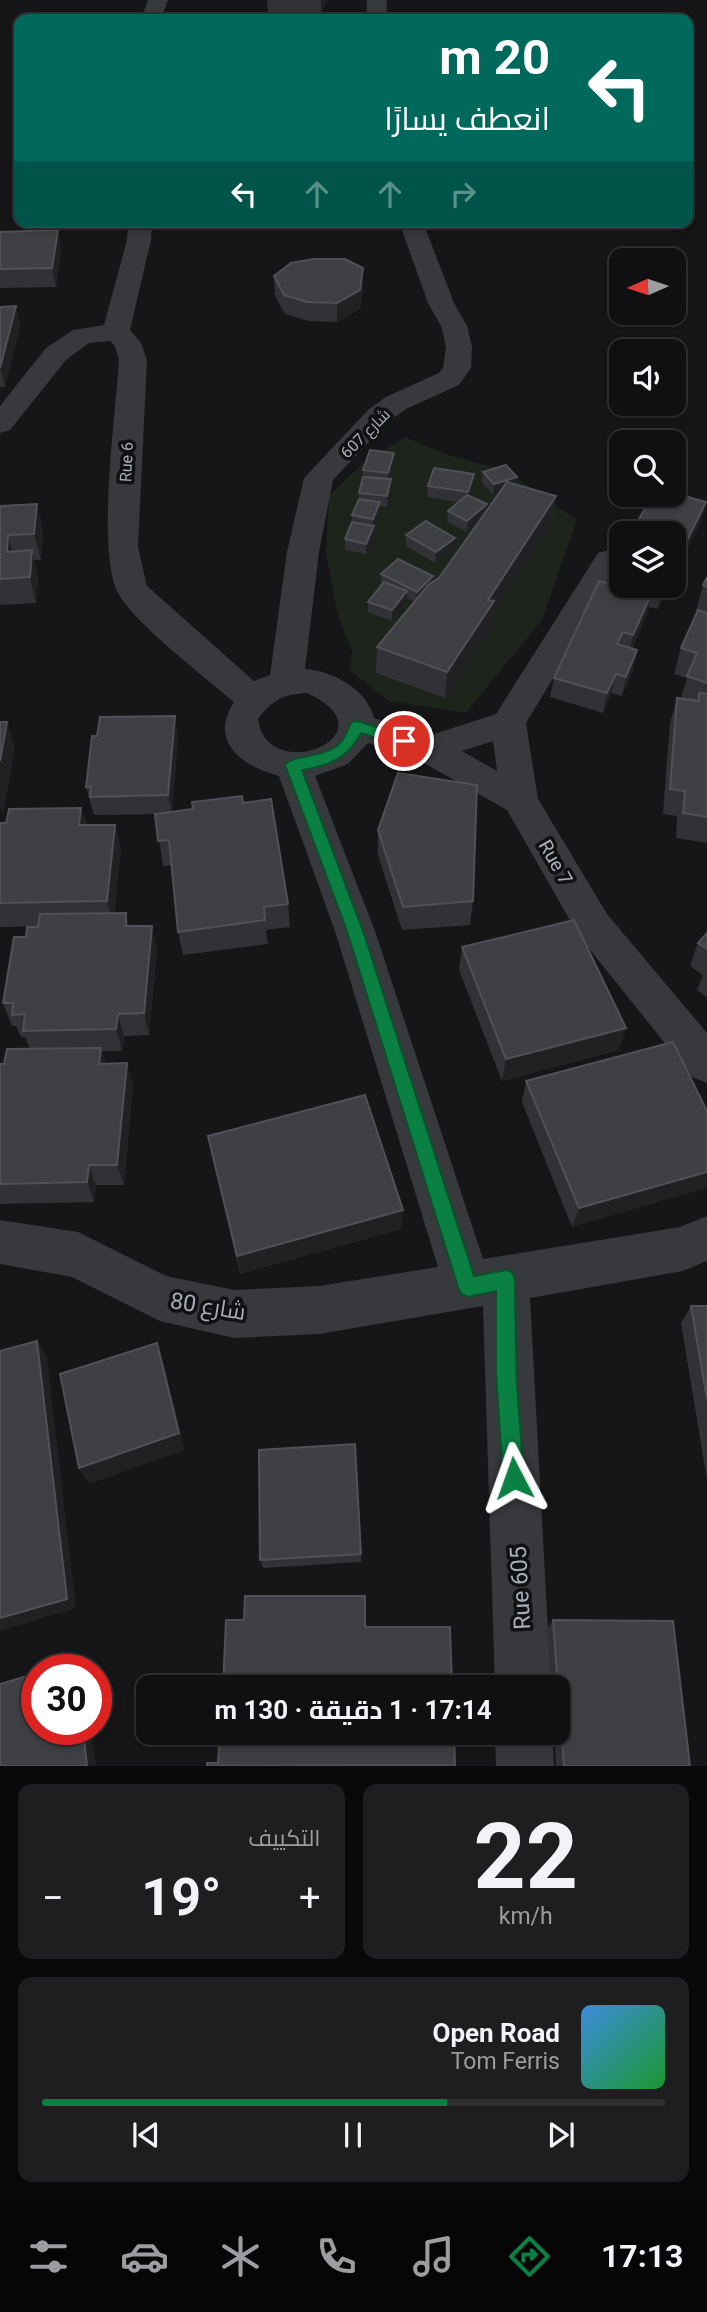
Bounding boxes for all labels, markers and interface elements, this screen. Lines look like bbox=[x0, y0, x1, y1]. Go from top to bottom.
text: 20 m bbox=[439, 29, 550, 86]
icon: left bbox=[574, 42, 665, 133]
text: انعطف يسارًا bbox=[384, 100, 550, 138]
icon: left bbox=[225, 175, 263, 213]
icon: ahead bbox=[298, 175, 336, 213]
icon: ahead bbox=[371, 175, 409, 213]
icon: right bbox=[444, 175, 482, 213]
north arrow bbox=[609, 248, 686, 326]
map controls bbox=[609, 248, 686, 598]
button: sound bbox=[609, 339, 686, 416]
street label: شارع 607 bbox=[337, 405, 395, 463]
button: search bbox=[609, 430, 686, 507]
street label: Rue 6 bbox=[116, 441, 137, 483]
button: layers bbox=[609, 521, 686, 598]
pin bbox=[374, 711, 434, 771]
icon: arrive bbox=[385, 722, 423, 760]
street label: Rue 7 bbox=[534, 836, 577, 889]
street label: شارع 80 bbox=[168, 1287, 248, 1328]
position arrow bbox=[477, 1441, 551, 1515]
street label: Rue 605 bbox=[505, 1545, 536, 1630]
speed limit sign: 30 bbox=[21, 1654, 112, 1745]
text: 17:14 · 1 دقيقة · 130 m bbox=[214, 1695, 492, 1725]
text: 22 bbox=[474, 1804, 578, 1910]
text: التكييف bbox=[248, 1825, 321, 1852]
text: 19° bbox=[141, 1867, 221, 1928]
text: − bbox=[42, 1876, 64, 1920]
text: + bbox=[299, 1876, 320, 1920]
text: km/h bbox=[499, 1903, 553, 1930]
text: Open Road bbox=[432, 2018, 560, 2048]
text: Tom Ferris bbox=[451, 2048, 560, 2075]
icon: previous bbox=[127, 2116, 165, 2154]
icon: pause bbox=[334, 2116, 372, 2154]
icon: next bbox=[542, 2116, 580, 2154]
icon: filters bbox=[24, 2232, 73, 2281]
icon: car bbox=[120, 2232, 169, 2281]
icon: climate bbox=[216, 2232, 265, 2281]
icon: phone bbox=[312, 2232, 361, 2281]
icon: music bbox=[409, 2232, 458, 2281]
icon: directions bbox=[505, 2232, 554, 2281]
text: 17:13 bbox=[601, 2237, 683, 2275]

